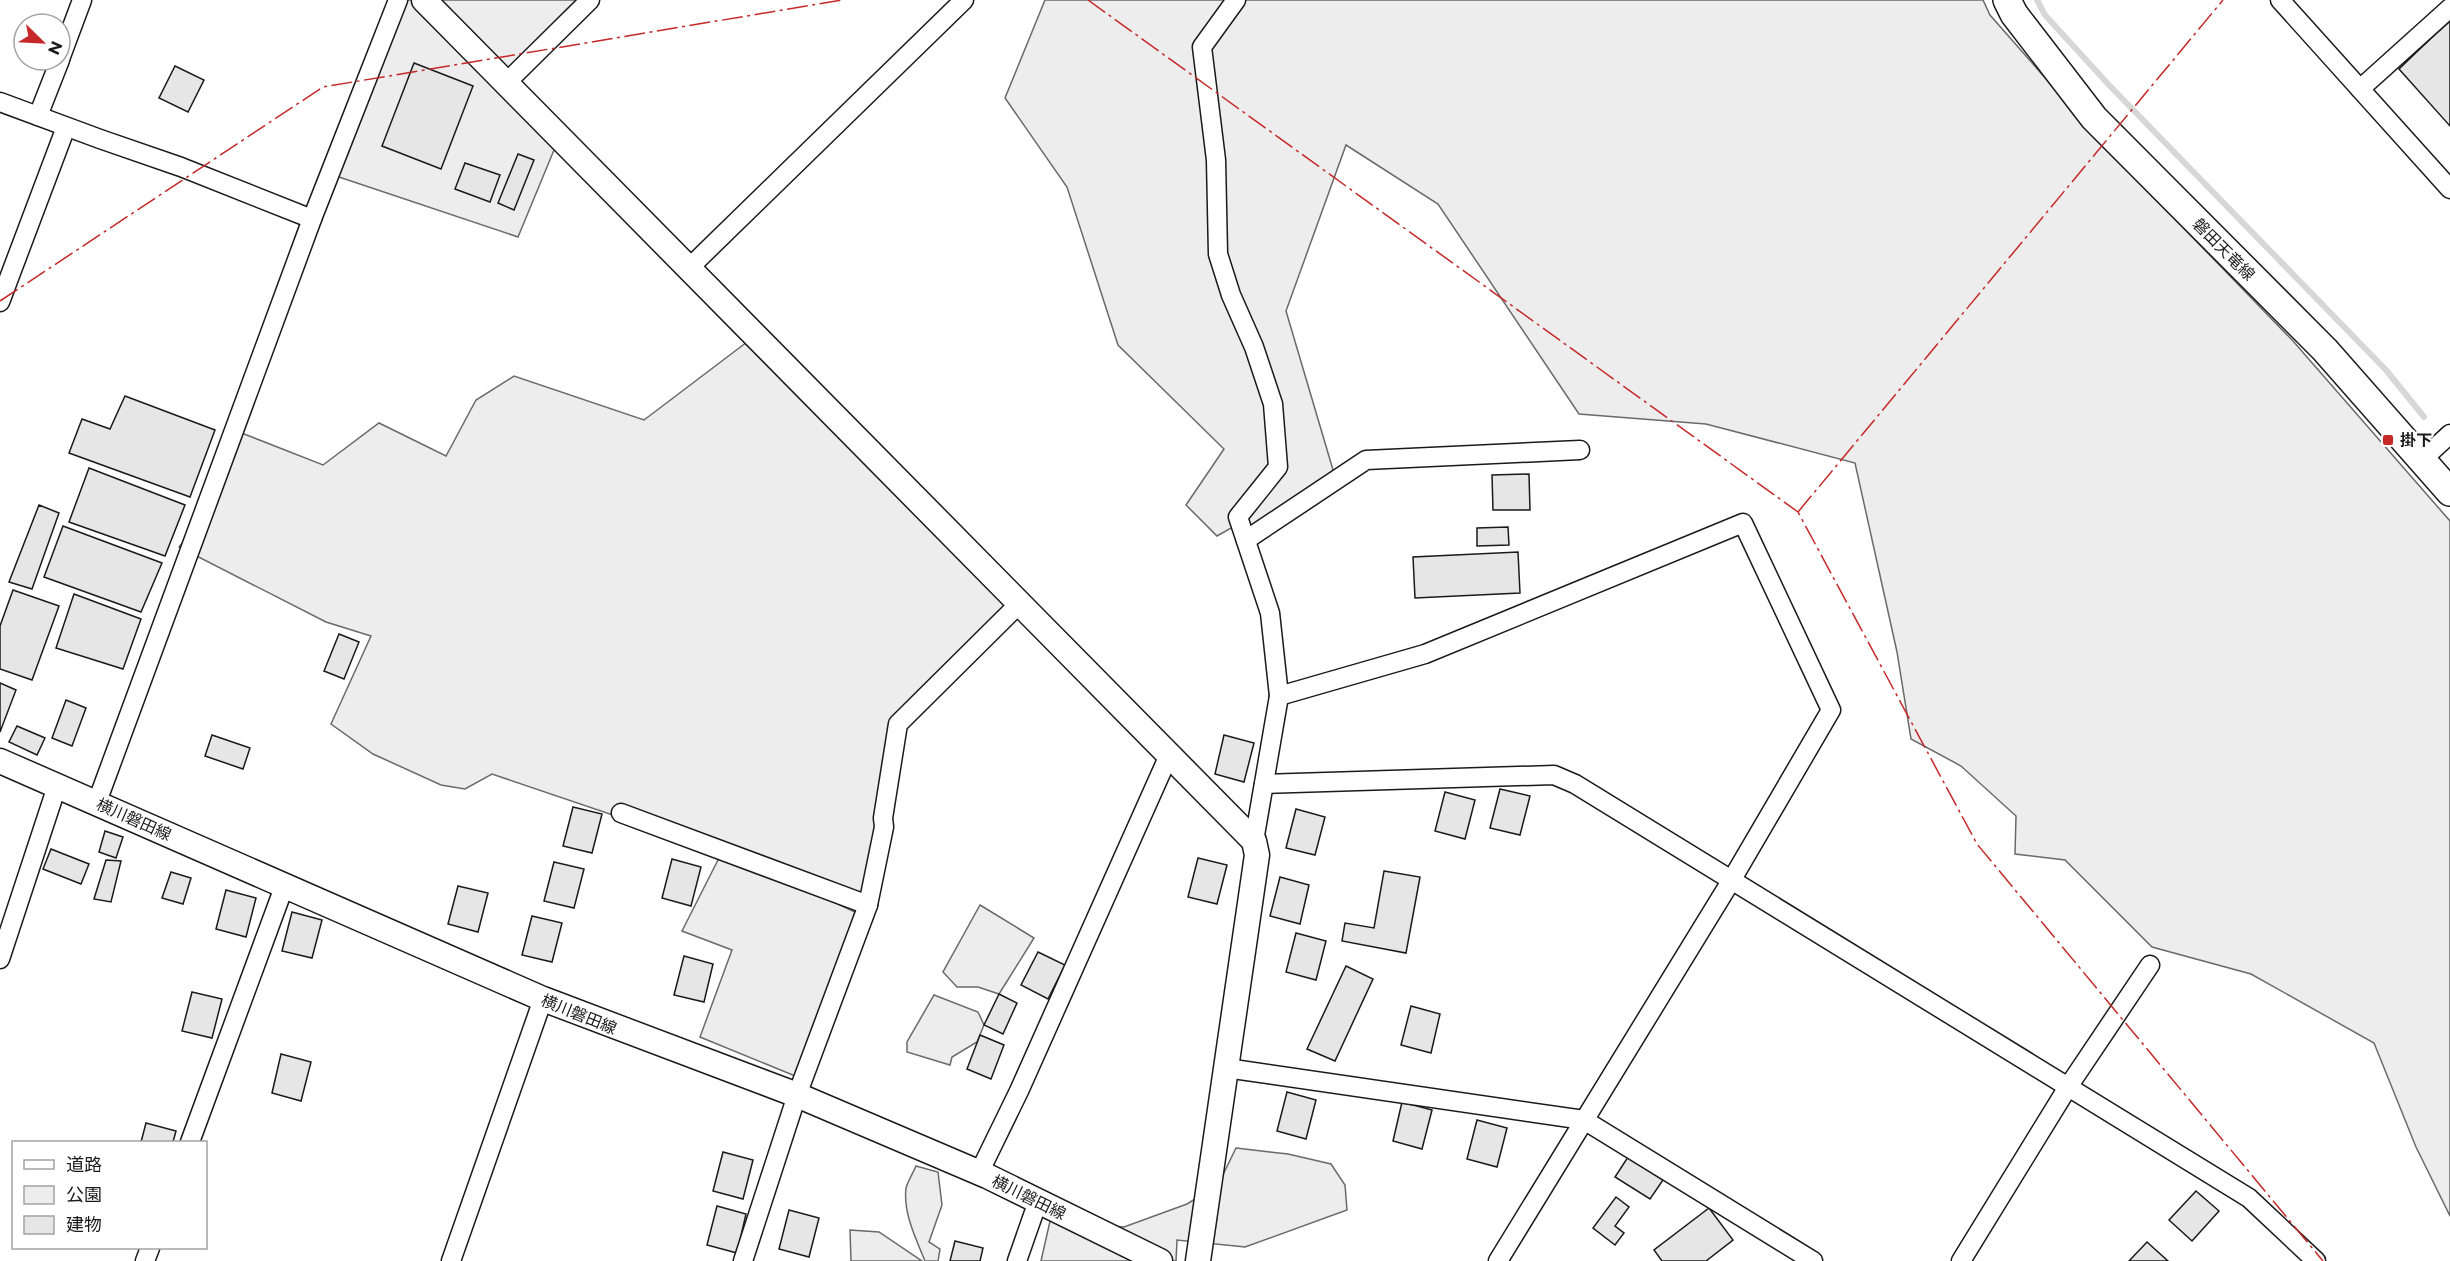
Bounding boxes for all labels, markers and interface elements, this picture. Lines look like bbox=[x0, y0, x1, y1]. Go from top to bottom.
north arrow bbox=[12, 12, 72, 72]
text: N bbox=[44, 38, 67, 58]
street label: 磐田天竜線 bbox=[2189, 214, 2259, 284]
place label: 掛下 bbox=[2400, 431, 2432, 450]
marker: 掛下 bbox=[2381, 433, 2395, 447]
street label: 横川磐田線 bbox=[93, 795, 174, 844]
street label: 横川磐田線 bbox=[538, 991, 619, 1038]
legend bbox=[12, 1141, 207, 1249]
text: 道路 bbox=[66, 1154, 102, 1176]
street label: 横川磐田線 bbox=[989, 1171, 1069, 1224]
text: 公園 bbox=[66, 1184, 102, 1206]
text: 建物 bbox=[66, 1214, 102, 1236]

